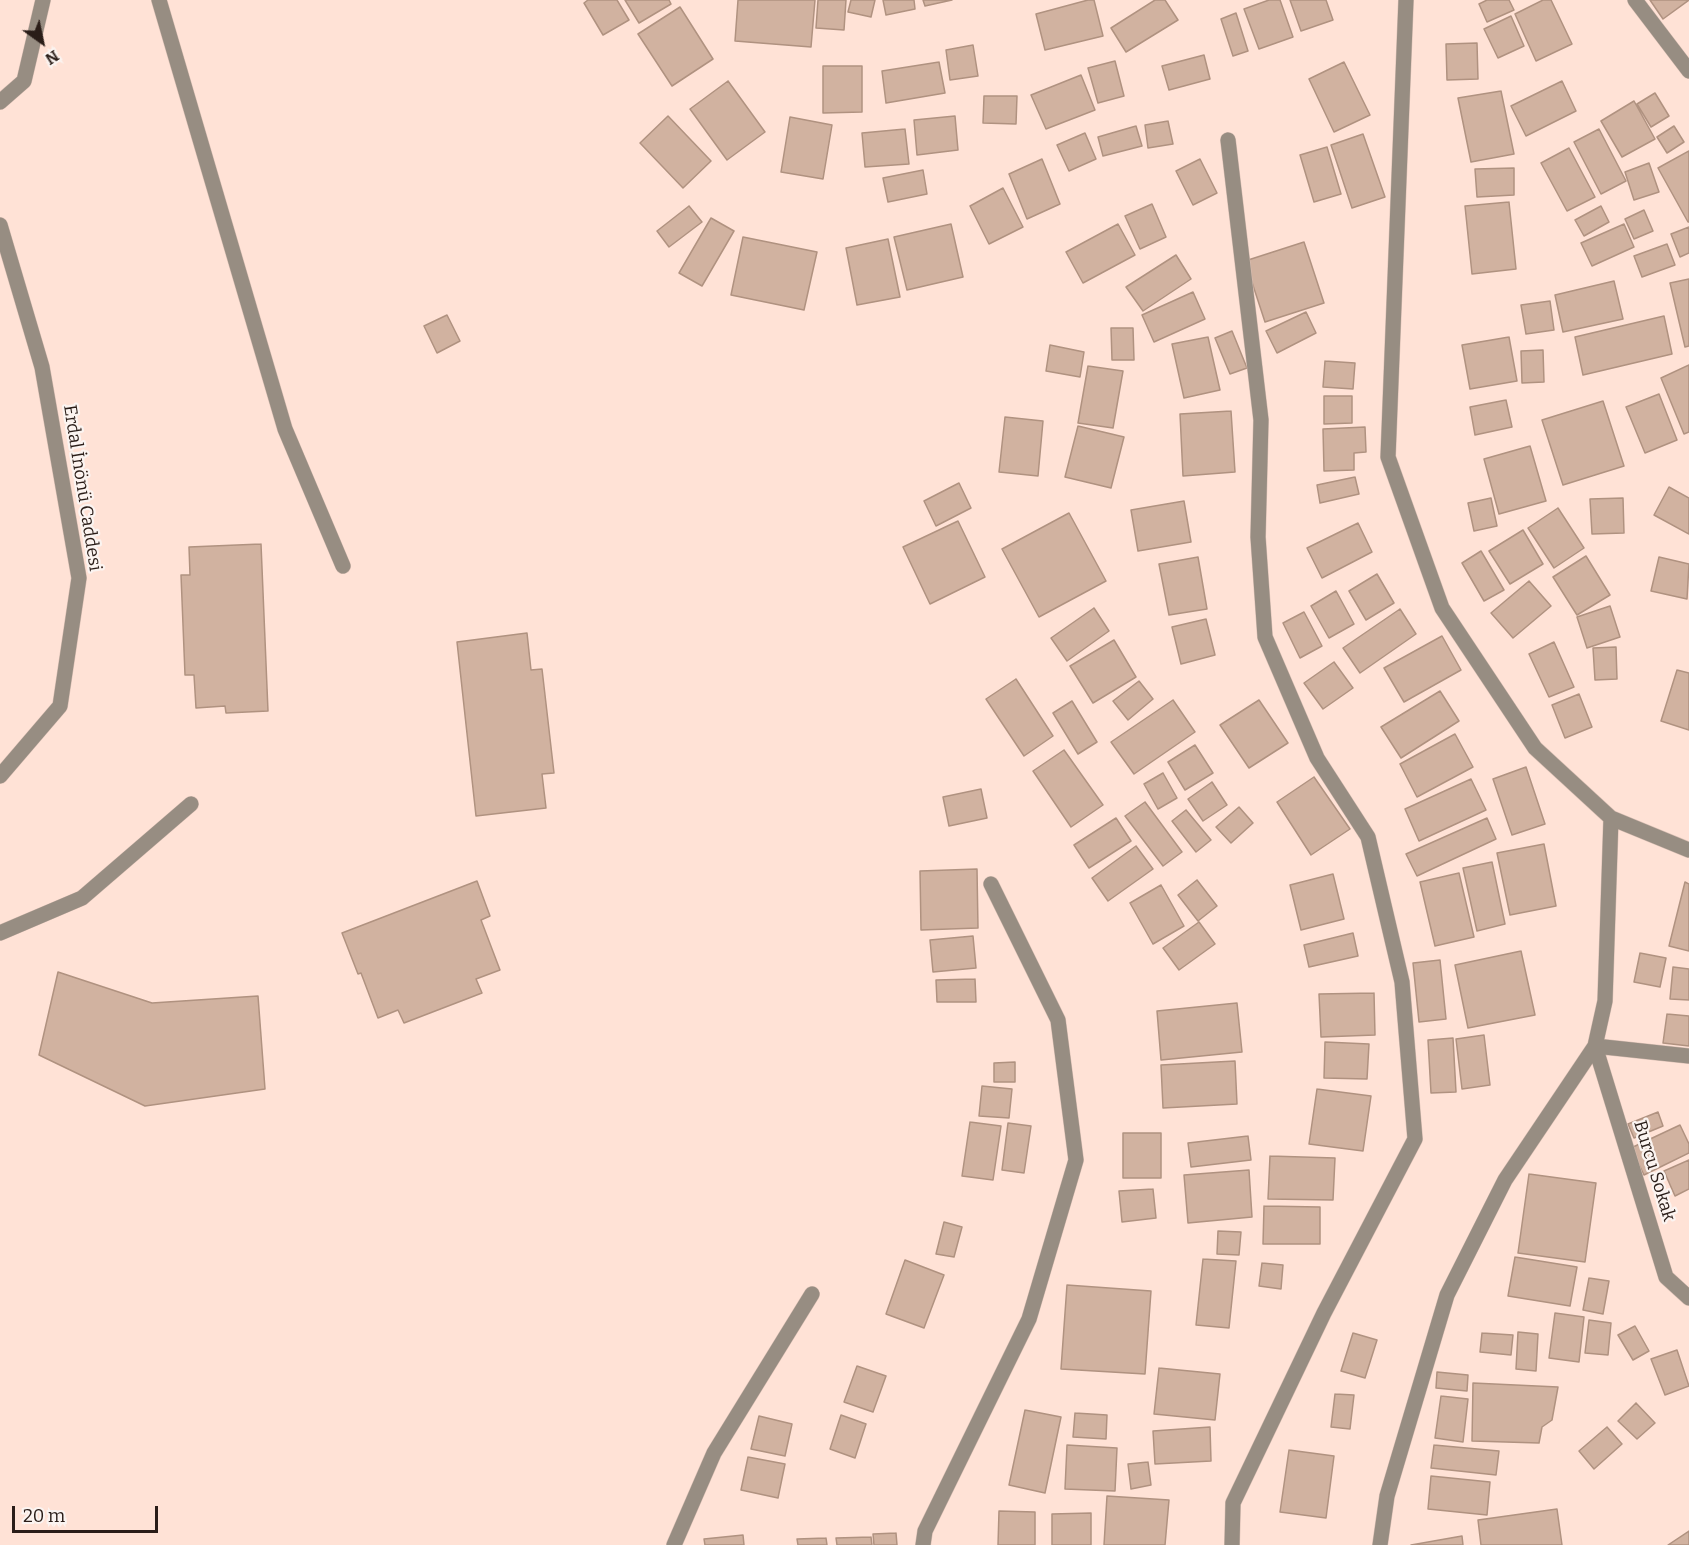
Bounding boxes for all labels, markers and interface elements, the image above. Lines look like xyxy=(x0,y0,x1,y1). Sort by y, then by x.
north arrow xyxy=(12,12,72,72)
text: N xyxy=(42,46,62,69)
street label: Erdal İnönü Caddesi xyxy=(58,403,106,573)
street label: Burcu Sokak xyxy=(1628,1118,1680,1224)
scale bar xyxy=(15,1494,160,1532)
text: 20 m xyxy=(23,1505,65,1527)

